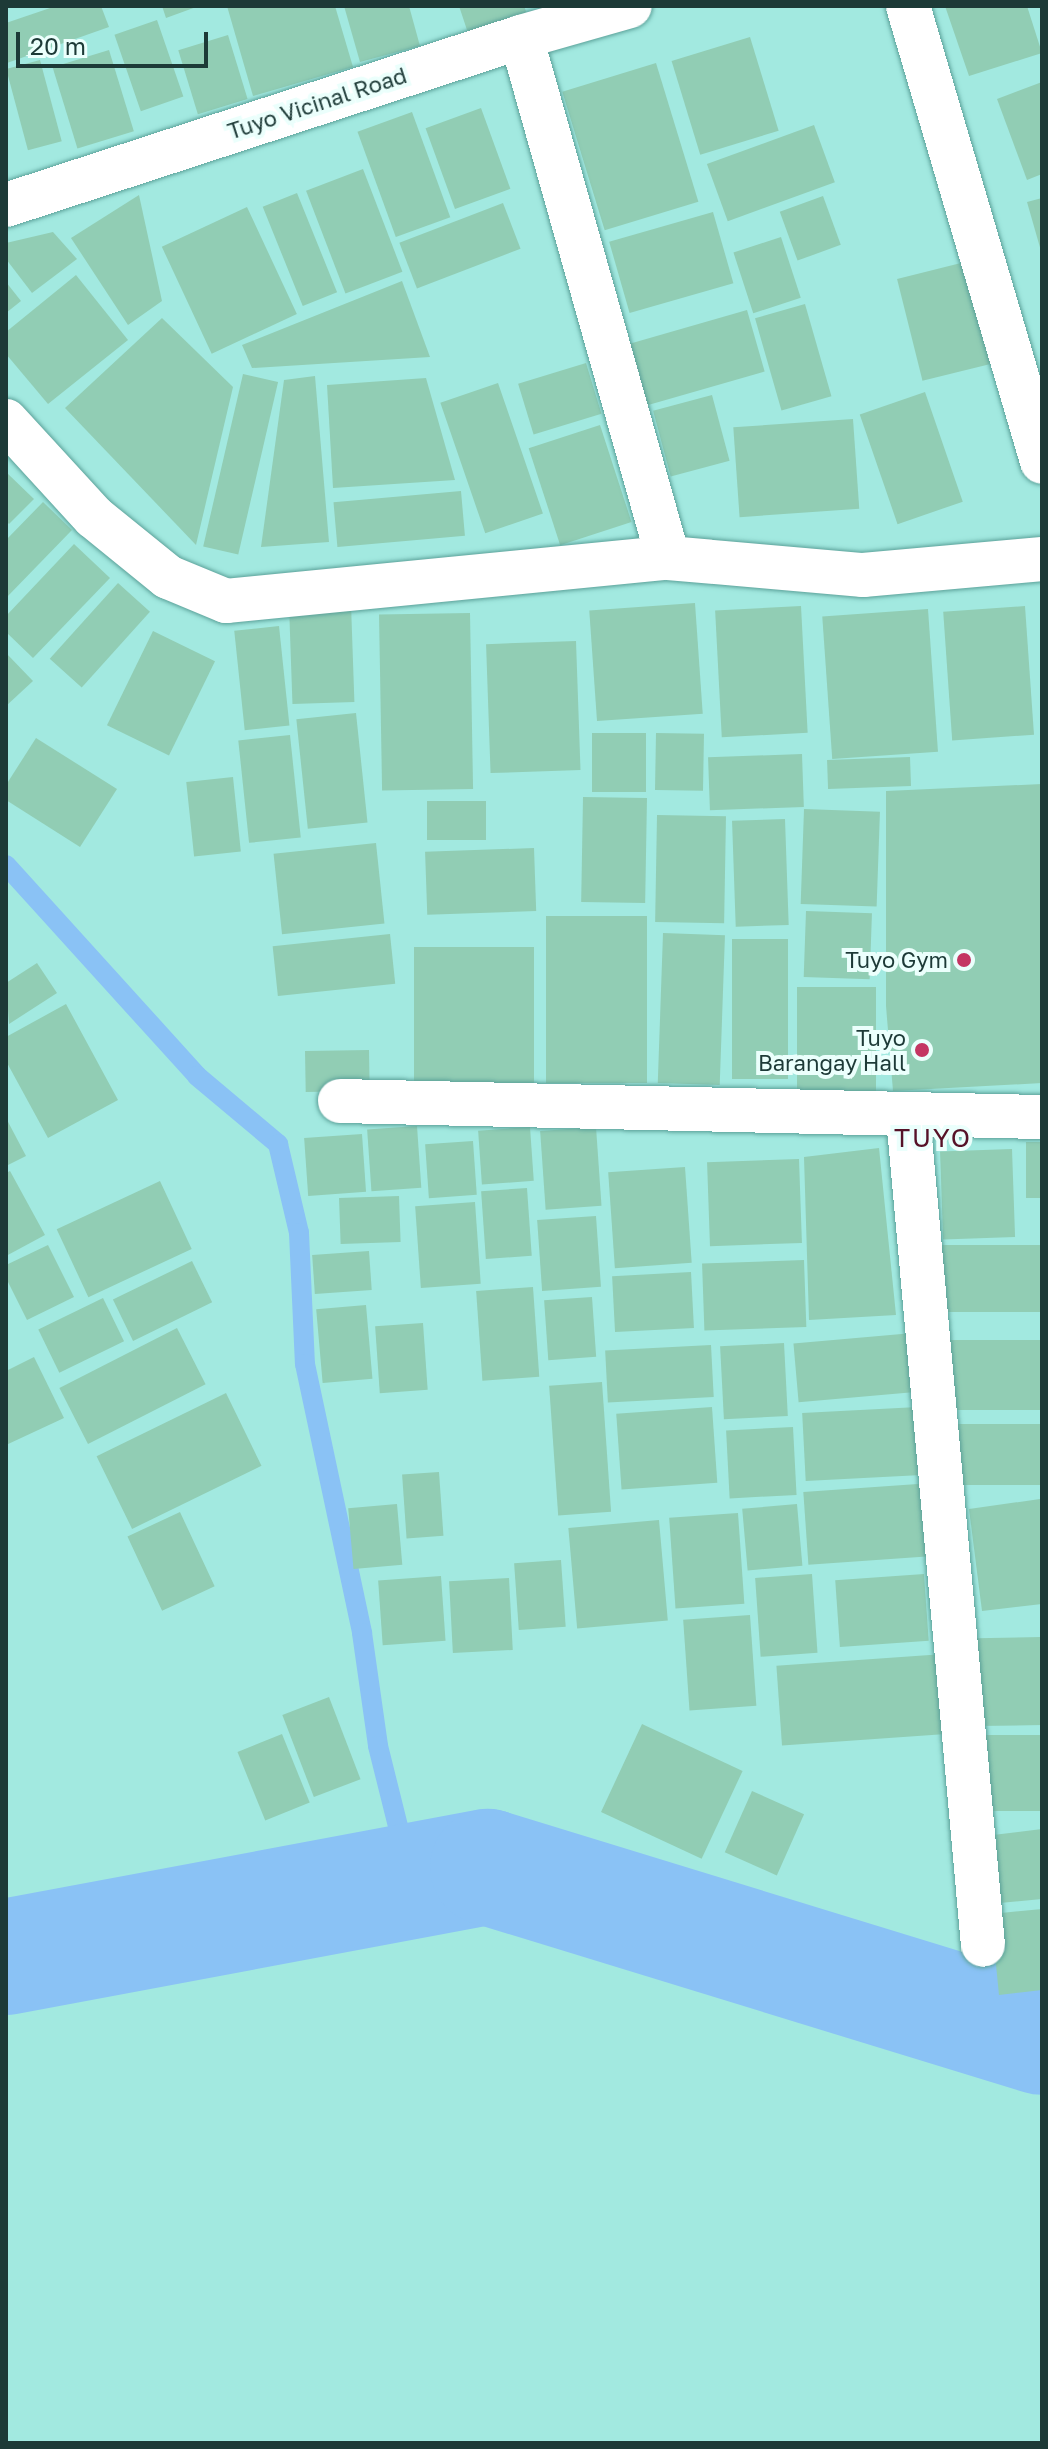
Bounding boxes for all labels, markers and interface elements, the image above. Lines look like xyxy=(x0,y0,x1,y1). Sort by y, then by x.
scale bar xyxy=(20,16,212,66)
text: 20 m xyxy=(30,31,86,60)
street label: Tuyo Vicinal Road xyxy=(224,62,410,144)
place label: Tuyo Gym xyxy=(845,947,948,973)
marker: Tuyo Gym xyxy=(955,951,973,969)
place label: Tuyo Barangay Hall xyxy=(758,1024,906,1076)
marker: Tuyo Barangay Hall xyxy=(913,1041,931,1059)
district label: TUYO xyxy=(894,1122,972,1154)

